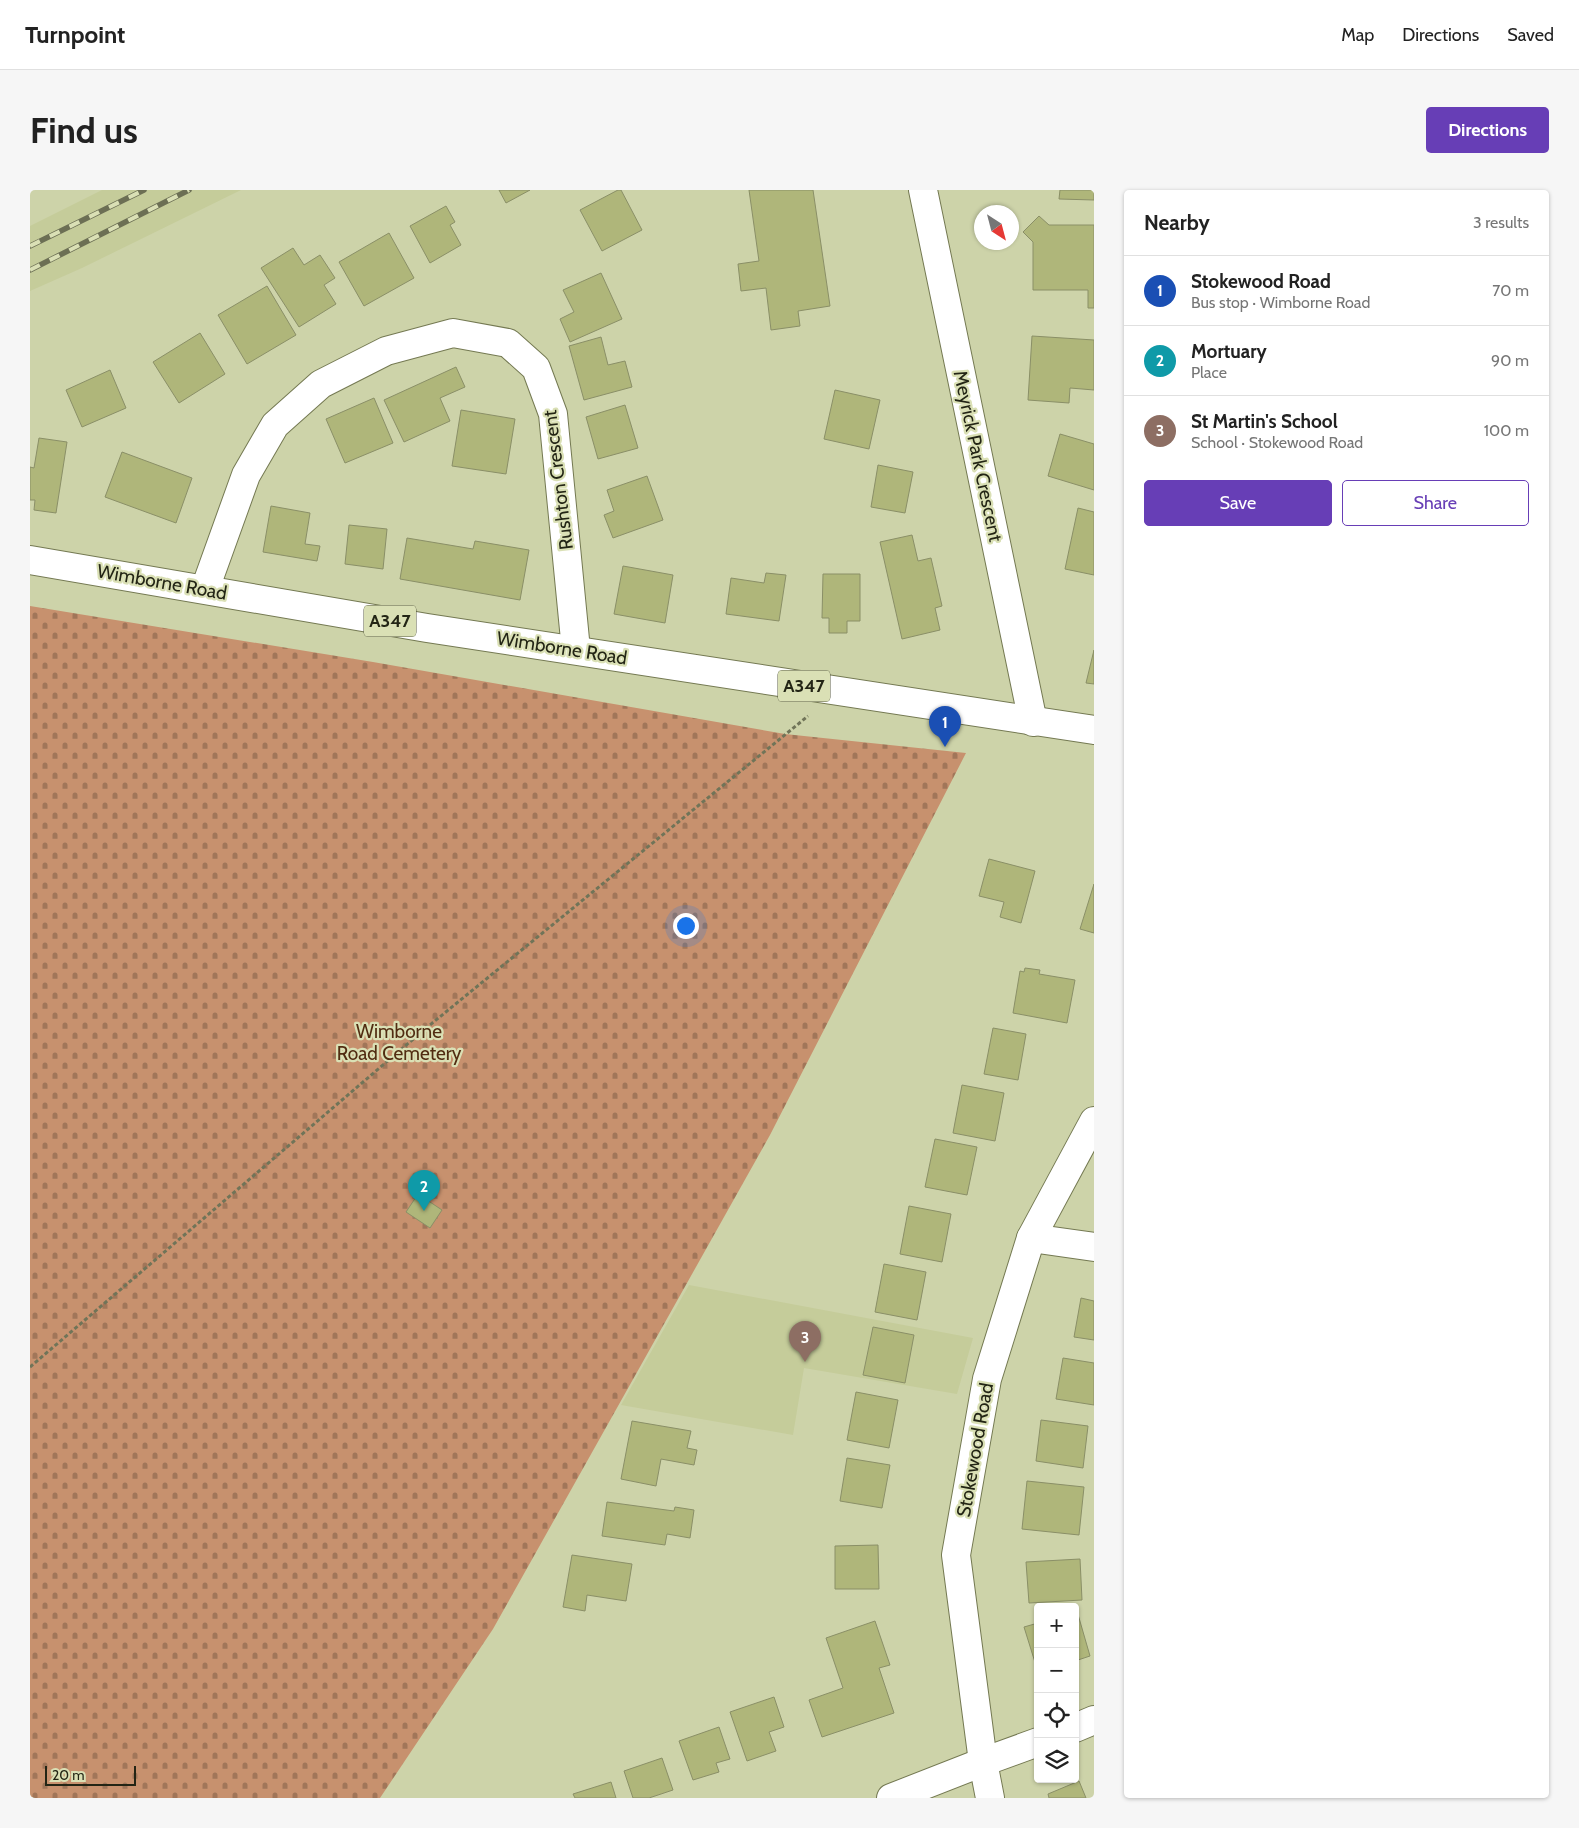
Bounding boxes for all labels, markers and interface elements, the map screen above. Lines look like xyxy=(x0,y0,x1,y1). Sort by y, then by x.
text: Turnpoint xyxy=(25,20,125,49)
text: Map xyxy=(1341,24,1374,46)
text: Directions xyxy=(1402,24,1479,46)
text: Saved xyxy=(1507,24,1554,46)
button: Directions xyxy=(1426,107,1549,153)
text: Find us xyxy=(30,109,138,152)
north arrow xyxy=(974,205,1019,250)
text: Nearby xyxy=(1144,210,1210,235)
text: 3 results xyxy=(1473,213,1529,232)
text: Stokewood Road xyxy=(1191,270,1331,293)
text: 1 xyxy=(1157,281,1163,300)
text: 70 m xyxy=(1492,281,1529,300)
text: Bus stop · Wimborne Road xyxy=(1191,293,1370,312)
text: Mortuary xyxy=(1191,340,1267,363)
text: 2 xyxy=(1156,351,1164,370)
text: 90 m xyxy=(1491,351,1529,370)
text: Place xyxy=(1191,363,1227,382)
street label: Meyrick Park Crescent xyxy=(949,368,1008,544)
street label: Rushton Crescent xyxy=(538,408,578,551)
text: St Martin's School xyxy=(1191,410,1338,433)
text: 3 xyxy=(1156,421,1164,440)
text: 100 m xyxy=(1484,421,1529,440)
text: School · Stokewood Road xyxy=(1191,433,1363,452)
button: Save xyxy=(1144,480,1332,526)
button: Share xyxy=(1342,480,1529,526)
street label: Wimborne Road xyxy=(95,559,229,605)
road number: A347 xyxy=(364,606,416,636)
street label: Wimborne Road xyxy=(495,626,629,670)
road number: A347 xyxy=(778,671,830,702)
pin: 1 xyxy=(929,706,961,747)
your location xyxy=(673,913,699,939)
park label: Wimborne Road Cemetery xyxy=(337,1020,462,1065)
pin: 2 xyxy=(408,1170,440,1211)
pin: 3 xyxy=(789,1321,821,1362)
street label: Stokewood Road xyxy=(952,1381,998,1519)
map controls xyxy=(1034,1603,1079,1783)
button: + xyxy=(1034,1603,1079,1648)
button: − xyxy=(1034,1648,1079,1693)
button: locate xyxy=(1034,1693,1079,1738)
button: layers xyxy=(1034,1738,1079,1783)
scale bar xyxy=(45,1763,136,1786)
text: 20 m xyxy=(52,1766,85,1784)

